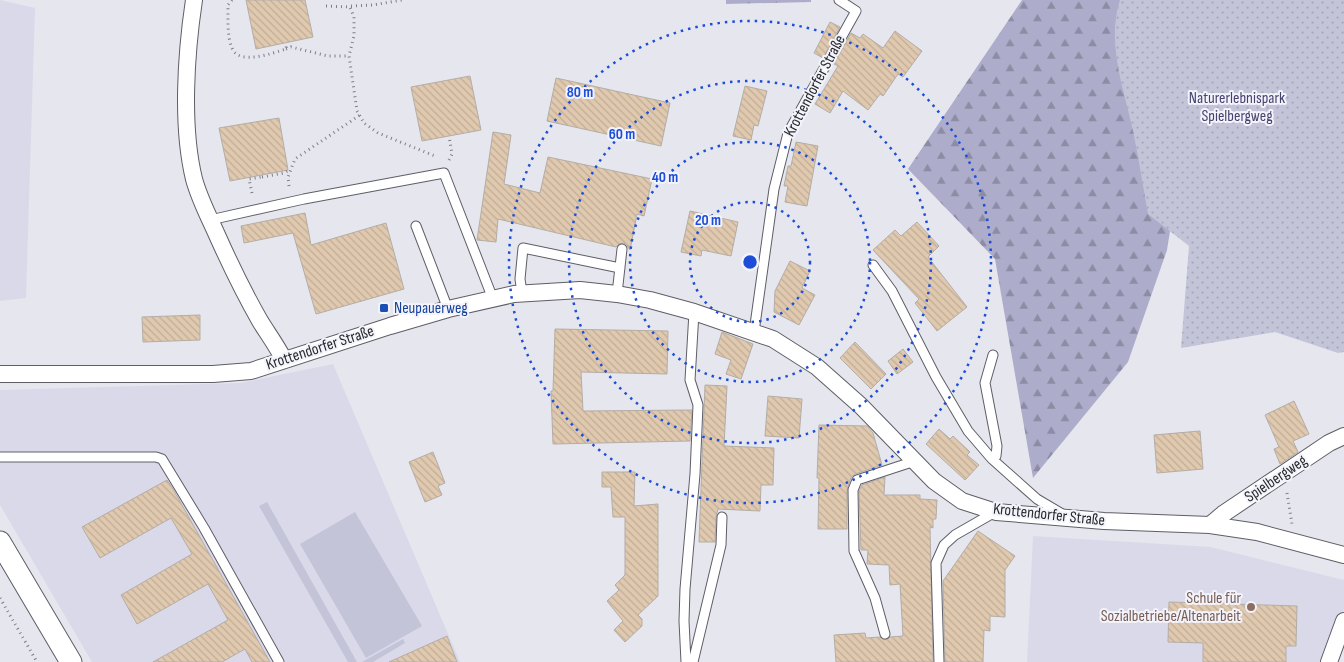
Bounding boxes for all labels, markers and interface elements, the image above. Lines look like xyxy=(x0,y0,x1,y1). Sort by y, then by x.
street label: Krottendorfer Straße xyxy=(780,32,850,140)
text: 80 m xyxy=(567,83,593,102)
park label: Naturerlebnispark Spielbergweg xyxy=(1189,89,1285,126)
text: 60 m xyxy=(609,125,635,144)
text: 40 m xyxy=(652,168,678,187)
text: 20 m xyxy=(695,211,721,230)
centre of rings xyxy=(741,253,759,271)
place label: Neupauerweg xyxy=(394,299,468,318)
marker: Neupauerweg xyxy=(378,302,390,314)
street label: Krottendorfer Straße xyxy=(264,322,376,374)
street label: Spielbergweg xyxy=(1241,451,1311,507)
street label: Krottendorfer Straße xyxy=(992,500,1106,530)
place label: Schule für Sozialbetriebe/Altenarbeit xyxy=(1101,589,1241,626)
marker: Schule für Sozialbetriebe/Altenarbeit xyxy=(1245,601,1257,613)

